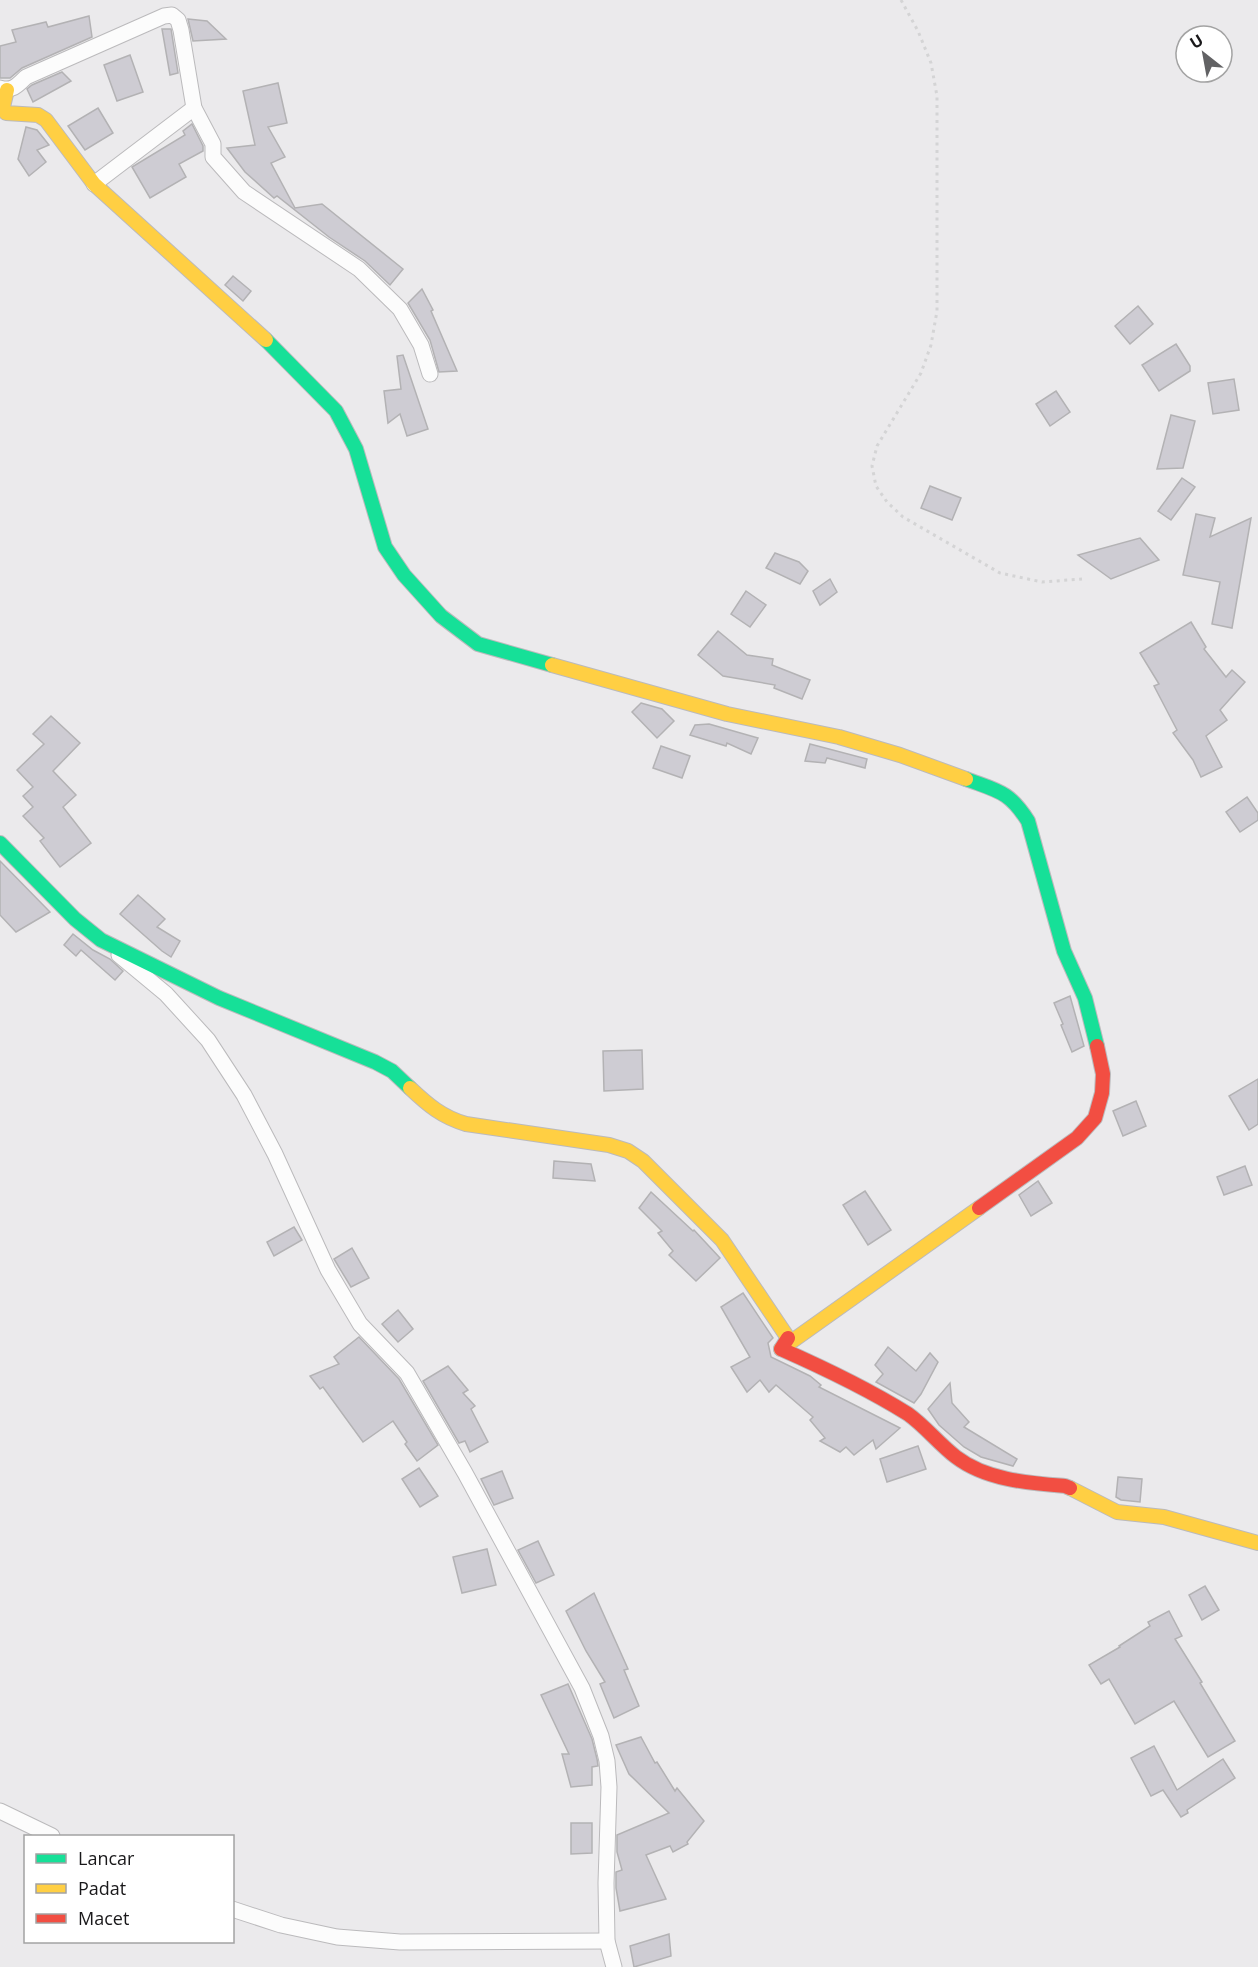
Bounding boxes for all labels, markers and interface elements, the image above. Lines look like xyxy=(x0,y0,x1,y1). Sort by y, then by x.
north arrow xyxy=(1174,24,1234,84)
text: U xyxy=(1185,29,1207,54)
legend xyxy=(24,1835,234,1943)
text: Lancar xyxy=(78,1846,135,1870)
text: Padat xyxy=(78,1876,126,1900)
text: Macet xyxy=(78,1906,129,1930)

